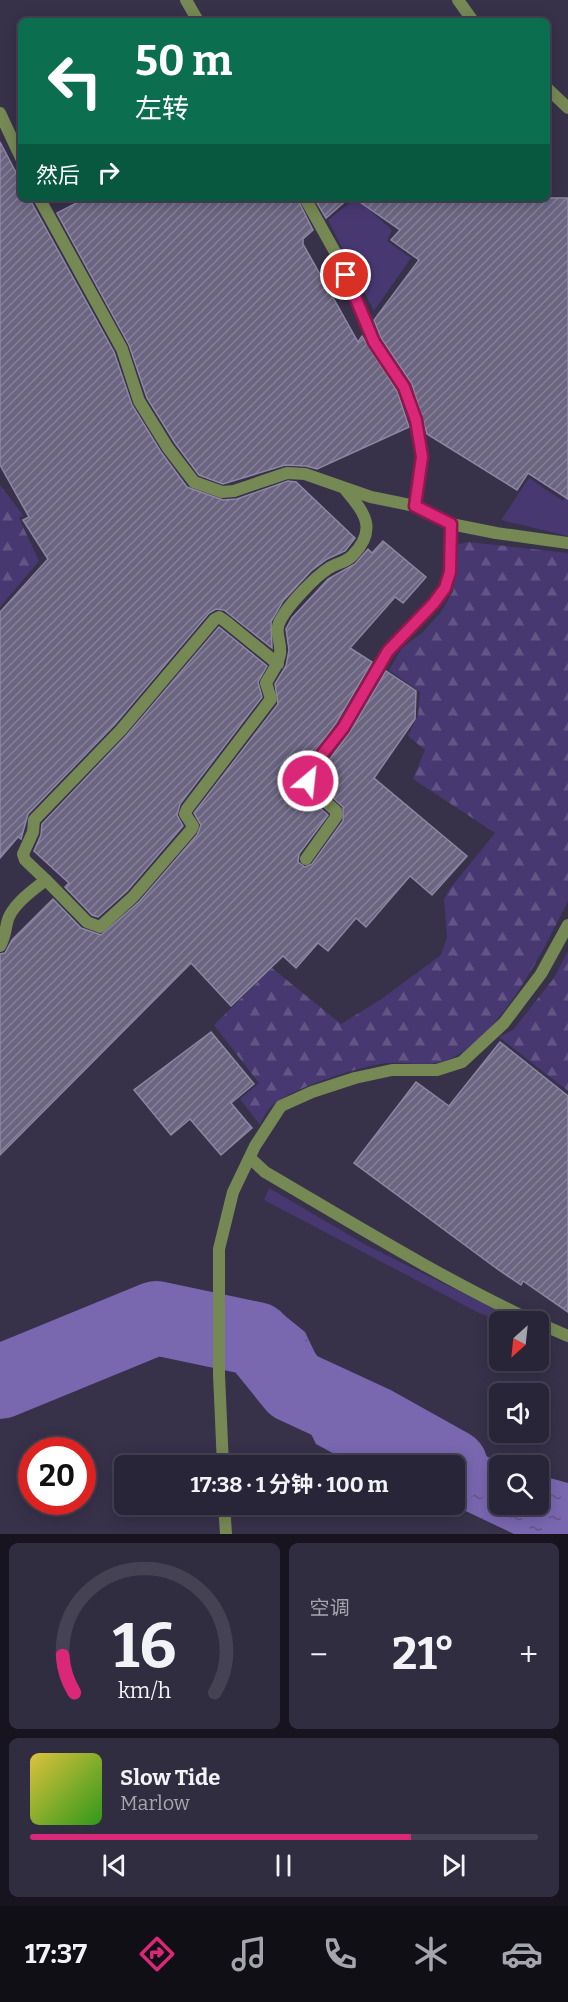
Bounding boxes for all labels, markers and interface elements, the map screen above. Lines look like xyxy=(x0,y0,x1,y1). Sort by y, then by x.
text: 50 m xyxy=(135,36,232,86)
icon: left xyxy=(36,42,114,120)
text: 左转 xyxy=(135,93,189,125)
icon: right xyxy=(92,156,125,189)
text: 然后 xyxy=(36,162,80,189)
pin xyxy=(320,249,371,300)
icon: arrive xyxy=(329,258,362,291)
position arrow xyxy=(276,749,340,813)
north arrow xyxy=(489,1311,549,1371)
map controls xyxy=(489,1311,549,1515)
button: sound xyxy=(489,1383,549,1443)
speed limit sign: 20 xyxy=(18,1437,96,1515)
button: search xyxy=(489,1455,549,1515)
text: 17:38 · 1 分钟 · 100 m xyxy=(190,1471,389,1498)
text: 空调 xyxy=(310,1596,350,1620)
text: 16 xyxy=(112,1609,176,1684)
text: 21° xyxy=(392,1627,455,1681)
text: − xyxy=(310,1635,328,1675)
text: + xyxy=(519,1635,538,1675)
text: km/h xyxy=(118,1678,171,1704)
text: Slow Tide xyxy=(120,1764,220,1791)
text: Marlow xyxy=(120,1791,190,1815)
icon: previous xyxy=(98,1849,131,1882)
icon: pause xyxy=(267,1849,300,1882)
icon: next xyxy=(437,1849,470,1882)
icon: directions xyxy=(136,1933,178,1975)
icon: music xyxy=(228,1933,270,1975)
icon: phone xyxy=(319,1933,361,1975)
icon: climate xyxy=(410,1933,452,1975)
icon: car xyxy=(501,1933,543,1975)
text: 17:37 xyxy=(25,1938,87,1970)

